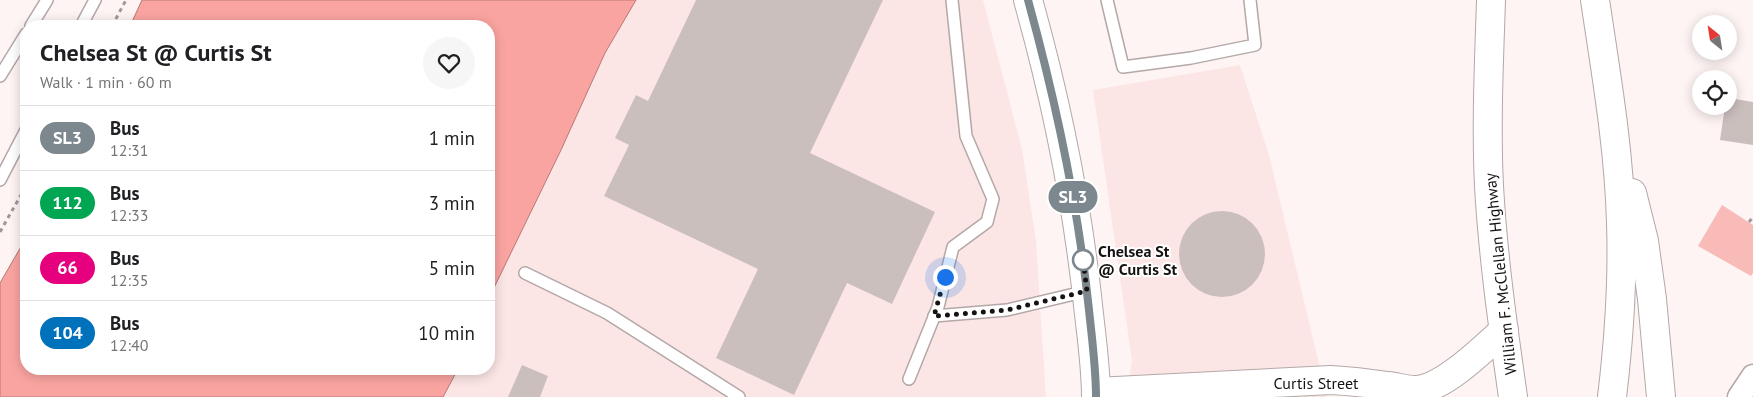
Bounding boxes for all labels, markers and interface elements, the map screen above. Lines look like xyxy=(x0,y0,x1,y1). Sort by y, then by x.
north arrow xyxy=(1692,15,1738,60)
map controls xyxy=(1692,15,1737,115)
text: Chelsea St @ Curtis St xyxy=(40,37,272,68)
button: heart xyxy=(423,37,475,89)
button: locate xyxy=(1692,70,1737,115)
text: Walk · 1 min · 60 m xyxy=(40,72,172,92)
text: Bus xyxy=(110,116,139,140)
text: SL3 xyxy=(53,126,82,149)
text: 1 min xyxy=(429,126,475,150)
text: 12:31 xyxy=(110,140,148,160)
street label: William F. McClellan Highway xyxy=(1479,172,1521,376)
text: Bus xyxy=(110,181,139,205)
line badge: SL3 xyxy=(1044,181,1102,213)
text: SL3 xyxy=(1059,185,1088,208)
text: 112 xyxy=(52,191,83,214)
text: 3 min xyxy=(429,191,475,215)
text: 12:33 xyxy=(110,205,148,225)
place label: Chelsea St @ Curtis St xyxy=(1098,241,1177,279)
text: Bus xyxy=(110,246,139,270)
marker: Chelsea St @ Curtis St xyxy=(1072,249,1094,271)
text: 66 xyxy=(57,256,78,279)
text: 5 min xyxy=(429,256,475,280)
your location xyxy=(933,265,958,290)
text: 12:35 xyxy=(110,270,148,290)
text: Bus xyxy=(110,311,139,335)
text: 104 xyxy=(52,321,83,344)
text: 10 min xyxy=(418,321,475,345)
text: 12:40 xyxy=(110,335,148,355)
street label: Curtis Street xyxy=(1274,373,1359,393)

